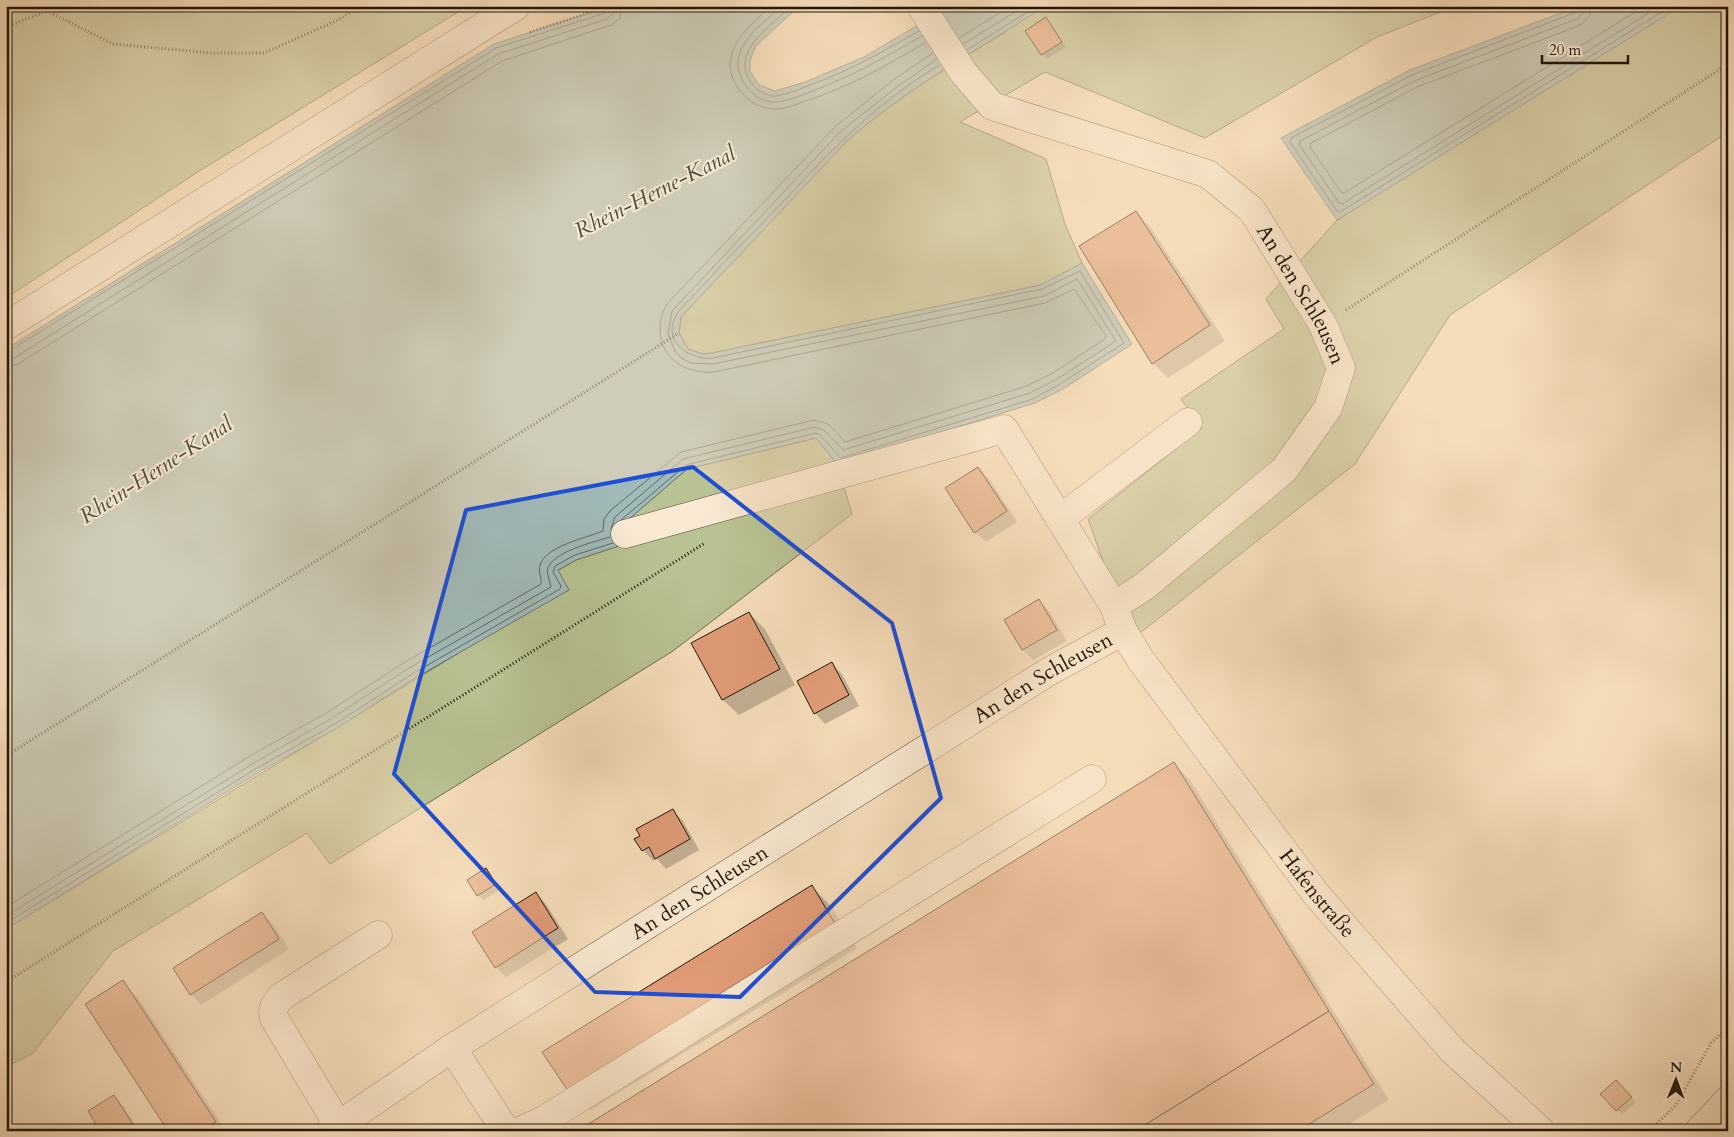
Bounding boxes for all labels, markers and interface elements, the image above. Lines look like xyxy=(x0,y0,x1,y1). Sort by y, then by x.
scale bar xyxy=(1542,32,1628,64)
text: 20 m xyxy=(1549,40,1581,60)
water label: Rhein-Herne-Kanal xyxy=(569,138,742,246)
street label: An den Schleusen xyxy=(1250,219,1352,369)
water label: Rhein-Herne-Kanal xyxy=(74,409,239,531)
street label: An den Schleusen xyxy=(968,625,1118,730)
street label: An den Schleusen xyxy=(625,838,774,946)
street label: Hafenstraße xyxy=(1273,843,1362,944)
north arrow xyxy=(1652,1054,1702,1104)
text: N xyxy=(1670,1058,1682,1077)

